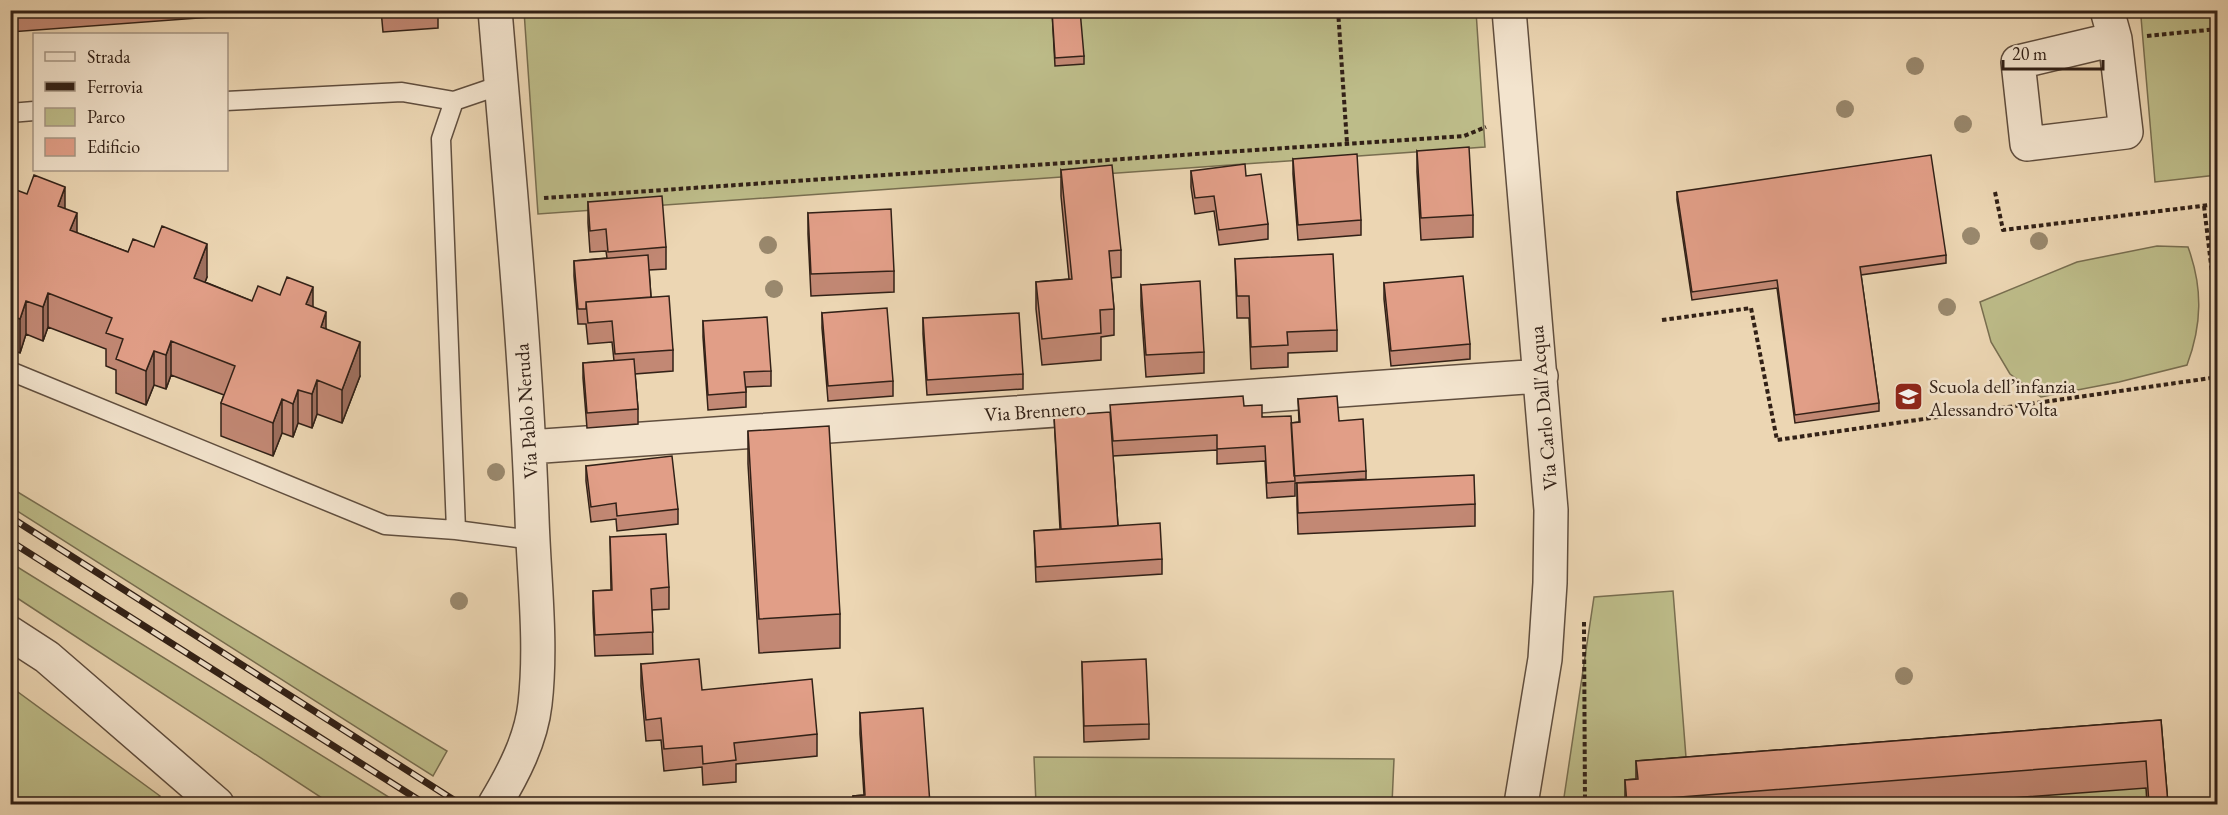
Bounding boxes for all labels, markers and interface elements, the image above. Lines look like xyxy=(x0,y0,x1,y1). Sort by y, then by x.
legend xyxy=(33,33,228,171)
scale bar xyxy=(2003,33,2104,71)
text: 20 m xyxy=(2012,42,2047,65)
text: Strada xyxy=(87,45,131,68)
text: Ferrovia xyxy=(87,75,144,98)
text: Parco xyxy=(87,105,125,128)
text: Edificio xyxy=(87,135,140,158)
street label: Via Carlo Dall'Acqua xyxy=(1523,325,1563,491)
street label: Via Pablo Neruda xyxy=(508,342,544,480)
place label: Scuola dell’infanzia Alessandro Volta xyxy=(1928,373,2076,422)
school or university icon: Scuola dell’infanzia Alessandro Volta xyxy=(1892,381,1924,413)
street label: Via Brennero xyxy=(983,394,1087,428)

